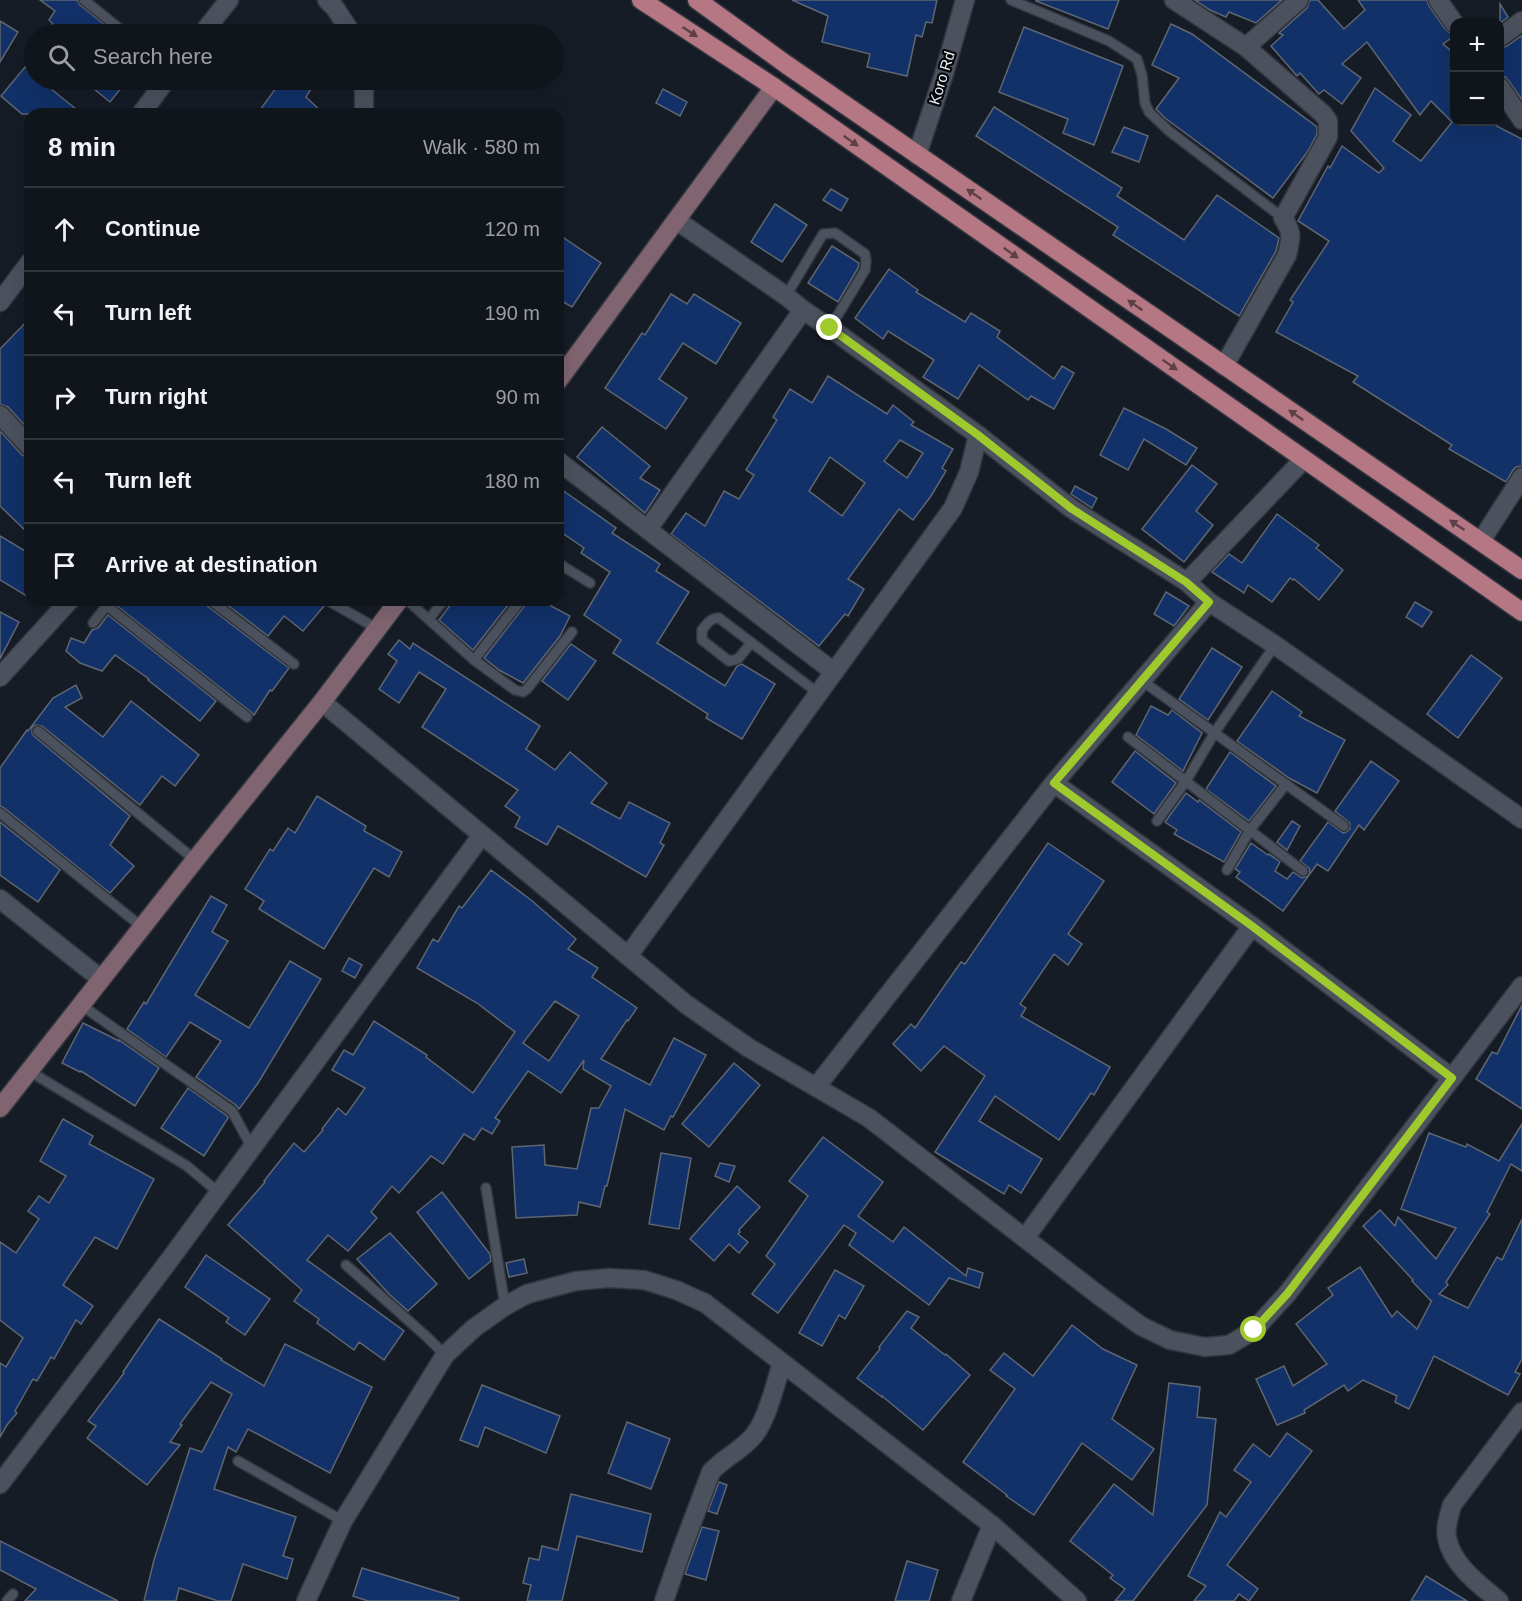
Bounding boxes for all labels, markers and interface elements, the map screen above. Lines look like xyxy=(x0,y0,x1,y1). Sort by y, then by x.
map controls xyxy=(1450,18,1504,126)
button: + xyxy=(1450,18,1504,72)
search box xyxy=(24,24,564,90)
one-way arrow xyxy=(682,26,698,37)
icon: search xyxy=(45,41,78,74)
text: Search here xyxy=(93,44,213,69)
street label: Koro Rd xyxy=(925,49,958,107)
button: − xyxy=(1450,72,1504,126)
text: 8 min xyxy=(48,132,116,162)
one-way arrow xyxy=(843,135,859,147)
text: Walk · 580 m xyxy=(423,136,540,158)
one-way arrow xyxy=(967,188,983,200)
icon: ahead xyxy=(48,213,81,246)
text: Continue xyxy=(105,216,200,241)
text: 120 m xyxy=(484,218,540,240)
one-way arrow xyxy=(1002,247,1018,259)
icon: left xyxy=(48,297,81,330)
text: Turn left xyxy=(105,300,191,325)
one-way arrow xyxy=(1127,300,1143,311)
text: 190 m xyxy=(484,302,540,324)
route end xyxy=(816,314,842,340)
one-way arrow xyxy=(1162,359,1178,371)
icon: right xyxy=(48,381,81,414)
text: Turn right xyxy=(105,384,207,409)
text: 90 m xyxy=(496,386,540,408)
one-way arrow xyxy=(1288,409,1304,421)
icon: left xyxy=(48,465,81,498)
text: Turn left xyxy=(105,468,191,493)
text: 180 m xyxy=(484,470,540,492)
one-way arrow xyxy=(1449,519,1465,531)
icon: arrive xyxy=(48,549,81,582)
text: Arrive at destination xyxy=(105,552,318,577)
route start xyxy=(1240,1316,1266,1342)

